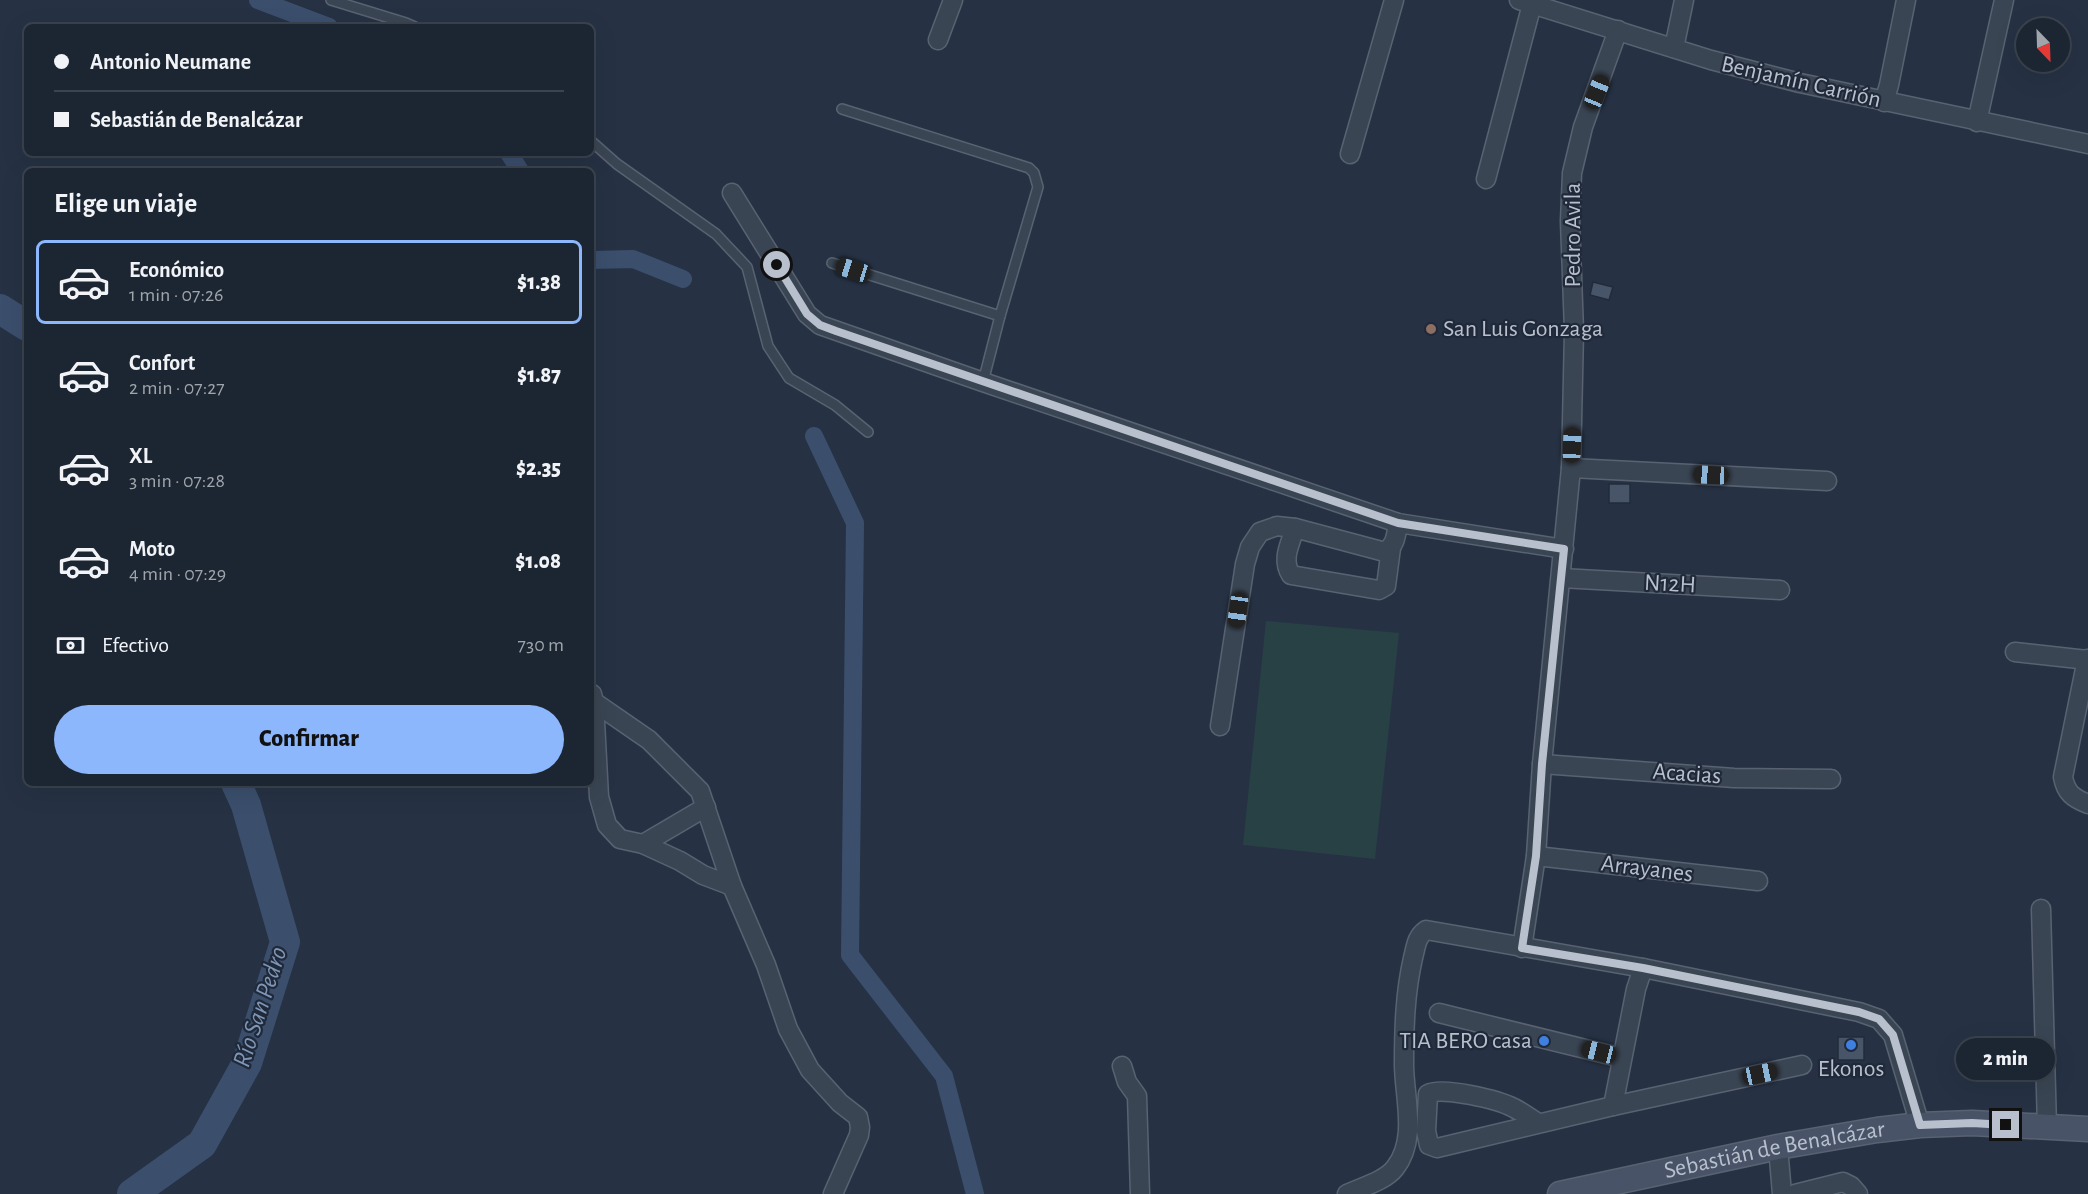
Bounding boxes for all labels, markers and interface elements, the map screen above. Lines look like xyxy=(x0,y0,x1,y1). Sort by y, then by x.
north arrow xyxy=(2016,18,2070,72)
map controls xyxy=(2016,18,2070,72)
text: Antonio Neumane xyxy=(90,51,251,73)
street label: Benjamín Carrión xyxy=(1719,52,1883,112)
car xyxy=(1582,72,1612,112)
text: Sebastián de Benalcázar xyxy=(90,109,303,131)
street label: Pedro Avila xyxy=(1561,183,1585,287)
text: Elige un viaje xyxy=(54,190,197,217)
route start xyxy=(763,251,790,278)
icon: car xyxy=(57,255,111,309)
car xyxy=(833,256,873,284)
text: Económico xyxy=(129,259,224,281)
text: $1.38 xyxy=(517,271,561,293)
text: 1 min · 07:26 xyxy=(129,285,224,305)
place label: San Luis Gonzaga xyxy=(1443,317,1603,341)
marker: San Luis Gonzaga xyxy=(1424,322,1438,336)
icon: car xyxy=(57,348,111,402)
text: Confort xyxy=(129,352,195,374)
text: $1.87 xyxy=(517,364,561,386)
text: 2 min · 07:27 xyxy=(129,378,225,398)
car xyxy=(1562,427,1582,463)
icon: car xyxy=(57,441,111,495)
text: XL xyxy=(129,445,152,467)
text: $2.35 xyxy=(516,457,561,479)
car xyxy=(1693,465,1729,485)
text: 3 min · 07:28 xyxy=(129,471,225,491)
icon: car xyxy=(57,534,111,588)
text: Moto xyxy=(129,538,175,560)
text: $1.08 xyxy=(515,550,561,572)
text: 4 min · 07:29 xyxy=(129,564,226,584)
street label: N12H xyxy=(1643,571,1697,597)
car xyxy=(1227,591,1249,629)
icon: cash xyxy=(54,629,87,662)
text: Efectivo xyxy=(102,634,169,656)
text: 730 m xyxy=(518,635,564,655)
button: Confirmar xyxy=(54,705,564,774)
street label: Acacias xyxy=(1652,760,1722,788)
street label: Arrayanes xyxy=(1600,851,1694,887)
water label: Río San Pedro xyxy=(228,944,292,1070)
place label: TIA BERO casa xyxy=(1399,1029,1532,1053)
marker: TIA BERO casa xyxy=(1537,1034,1551,1048)
marker: Ekonos xyxy=(1844,1038,1858,1052)
callout: 2 min xyxy=(1956,1038,2056,1080)
car xyxy=(1579,1039,1619,1065)
text: 2 min xyxy=(1983,1049,2028,1069)
place label: Ekonos xyxy=(1818,1057,1884,1081)
car xyxy=(1741,1061,1779,1087)
route end xyxy=(1992,1111,2019,1138)
street label: Sebastián de Benalcázar xyxy=(1662,1117,1886,1183)

